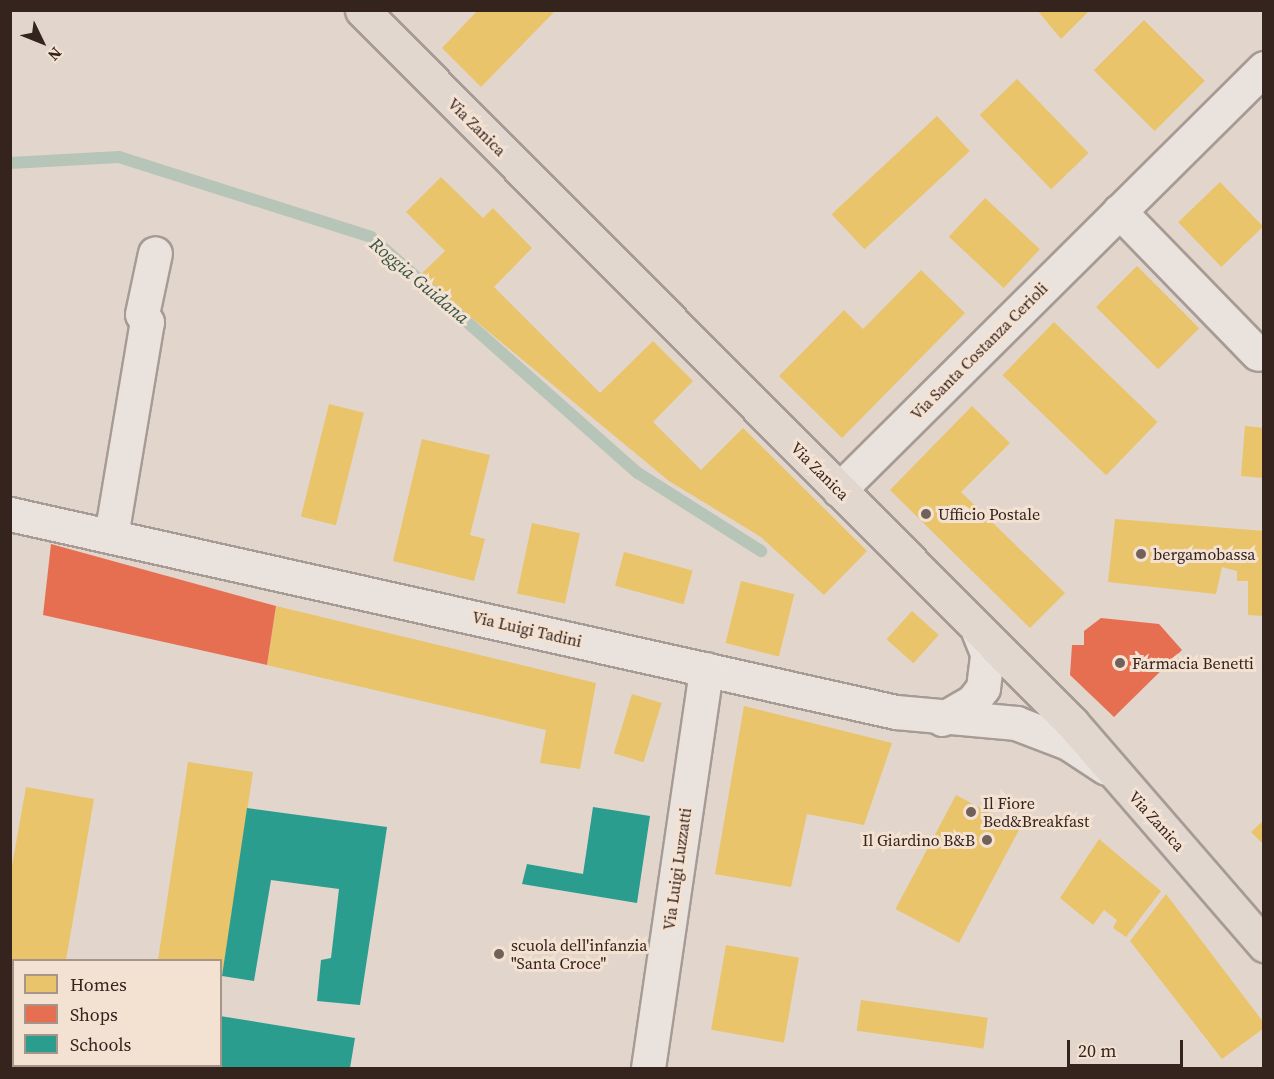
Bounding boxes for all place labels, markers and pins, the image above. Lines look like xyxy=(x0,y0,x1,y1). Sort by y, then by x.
place label: Ufficio Postale xyxy=(938,504,1040,524)
marker: Ufficio Postale xyxy=(919,507,933,521)
place label: bergamobassa xyxy=(1153,544,1255,564)
marker: bergamobassa xyxy=(1134,547,1148,561)
place label: Farmacia Benetti xyxy=(1132,653,1254,673)
marker: Farmacia Benetti xyxy=(1113,656,1127,670)
place label: Il Fiore Bed&Breakfast xyxy=(983,793,1089,831)
marker: Il Fiore Bed&Breakfast xyxy=(964,805,978,819)
place label: Il Giardino B&B xyxy=(863,830,975,850)
marker: Il Giardino B&B xyxy=(980,833,994,847)
place label: scuola dell'infanzia "Santa Croce" xyxy=(511,935,647,973)
marker: scuola dell'infanzia "Santa Croce" xyxy=(492,947,506,961)

